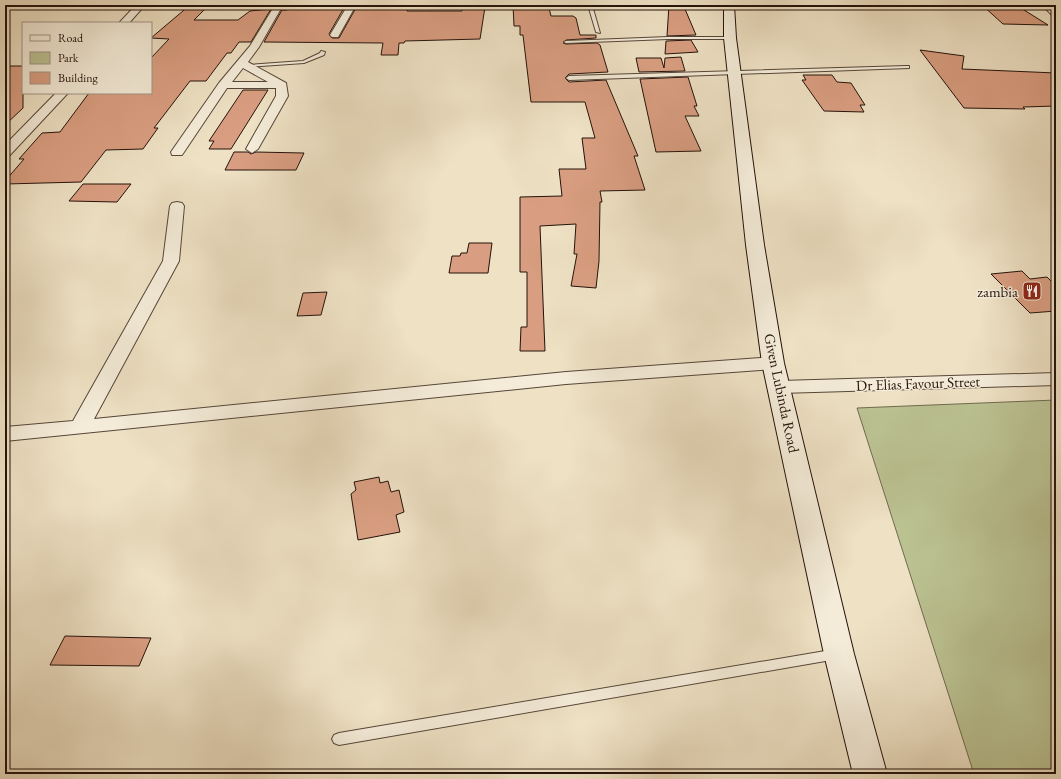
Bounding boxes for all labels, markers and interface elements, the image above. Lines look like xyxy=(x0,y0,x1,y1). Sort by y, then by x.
legend xyxy=(22,22,152,94)
text: Road xyxy=(58,30,84,46)
text: Park xyxy=(58,50,79,66)
text: Building xyxy=(58,70,99,86)
restaurant icon: zambia xyxy=(1021,280,1043,302)
place label: zambia xyxy=(977,282,1018,301)
street label: Given Lubinda Road xyxy=(760,332,804,455)
street label: Dr Elias Favour Street xyxy=(856,371,981,395)

